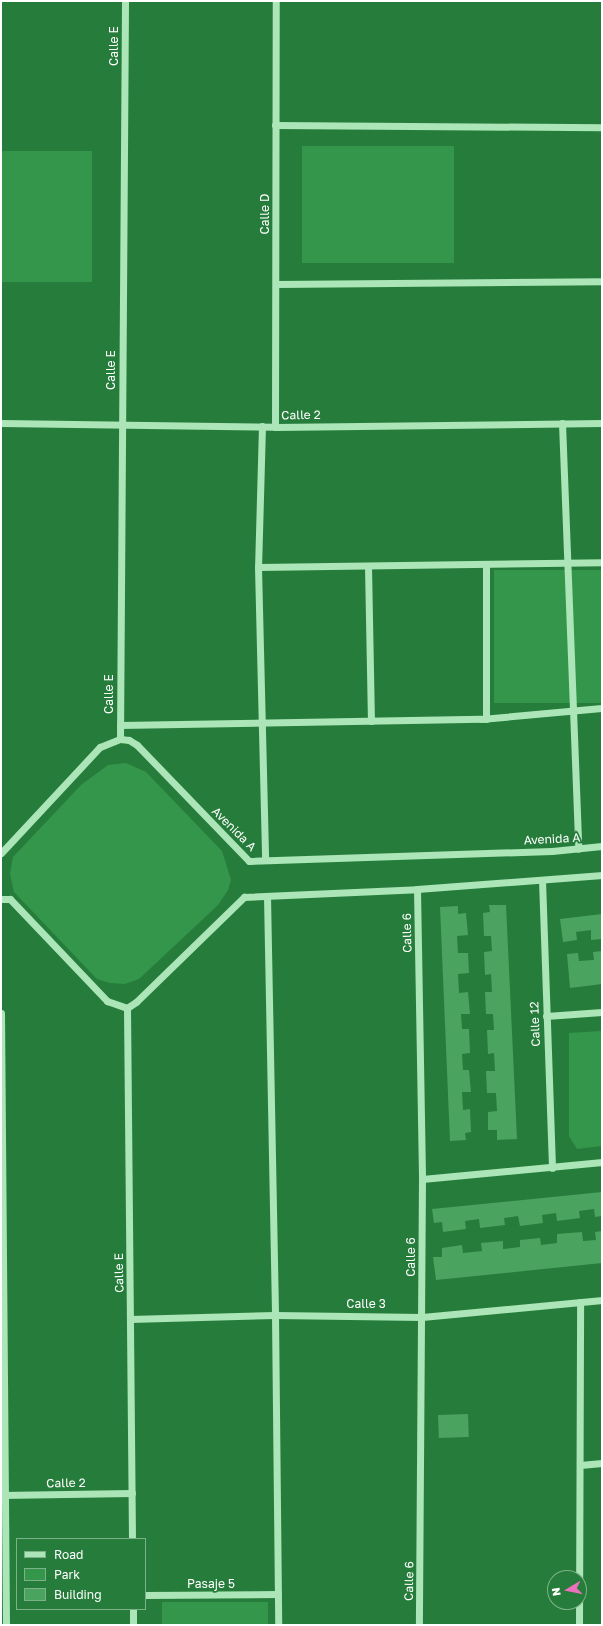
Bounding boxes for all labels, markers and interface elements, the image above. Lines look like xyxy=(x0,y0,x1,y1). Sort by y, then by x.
street label: Calle E xyxy=(107,26,121,66)
street label: Calle D xyxy=(258,194,272,234)
street label: Calle E xyxy=(104,350,118,390)
street label: Calle 2 xyxy=(281,407,321,423)
street label: Calle E xyxy=(102,674,116,714)
street label: Avenida A xyxy=(209,804,259,854)
street label: Avenida A xyxy=(523,830,581,848)
street label: Calle 6 xyxy=(399,913,415,953)
street label: Calle 12 xyxy=(527,1001,543,1047)
street label: Calle 6 xyxy=(404,1237,418,1277)
street label: Calle E xyxy=(111,1253,127,1293)
street label: Calle 3 xyxy=(346,1297,386,1311)
street label: Calle 2 xyxy=(46,1475,86,1491)
legend xyxy=(16,1538,146,1610)
text: Road xyxy=(54,1547,83,1562)
street label: Calle 6 xyxy=(401,1561,417,1601)
text: Park xyxy=(54,1567,80,1582)
north arrow xyxy=(547,1570,587,1610)
street label: Pasaje 5 xyxy=(187,1577,235,1591)
text: Building xyxy=(54,1587,102,1602)
text: N xyxy=(549,1587,563,1597)

